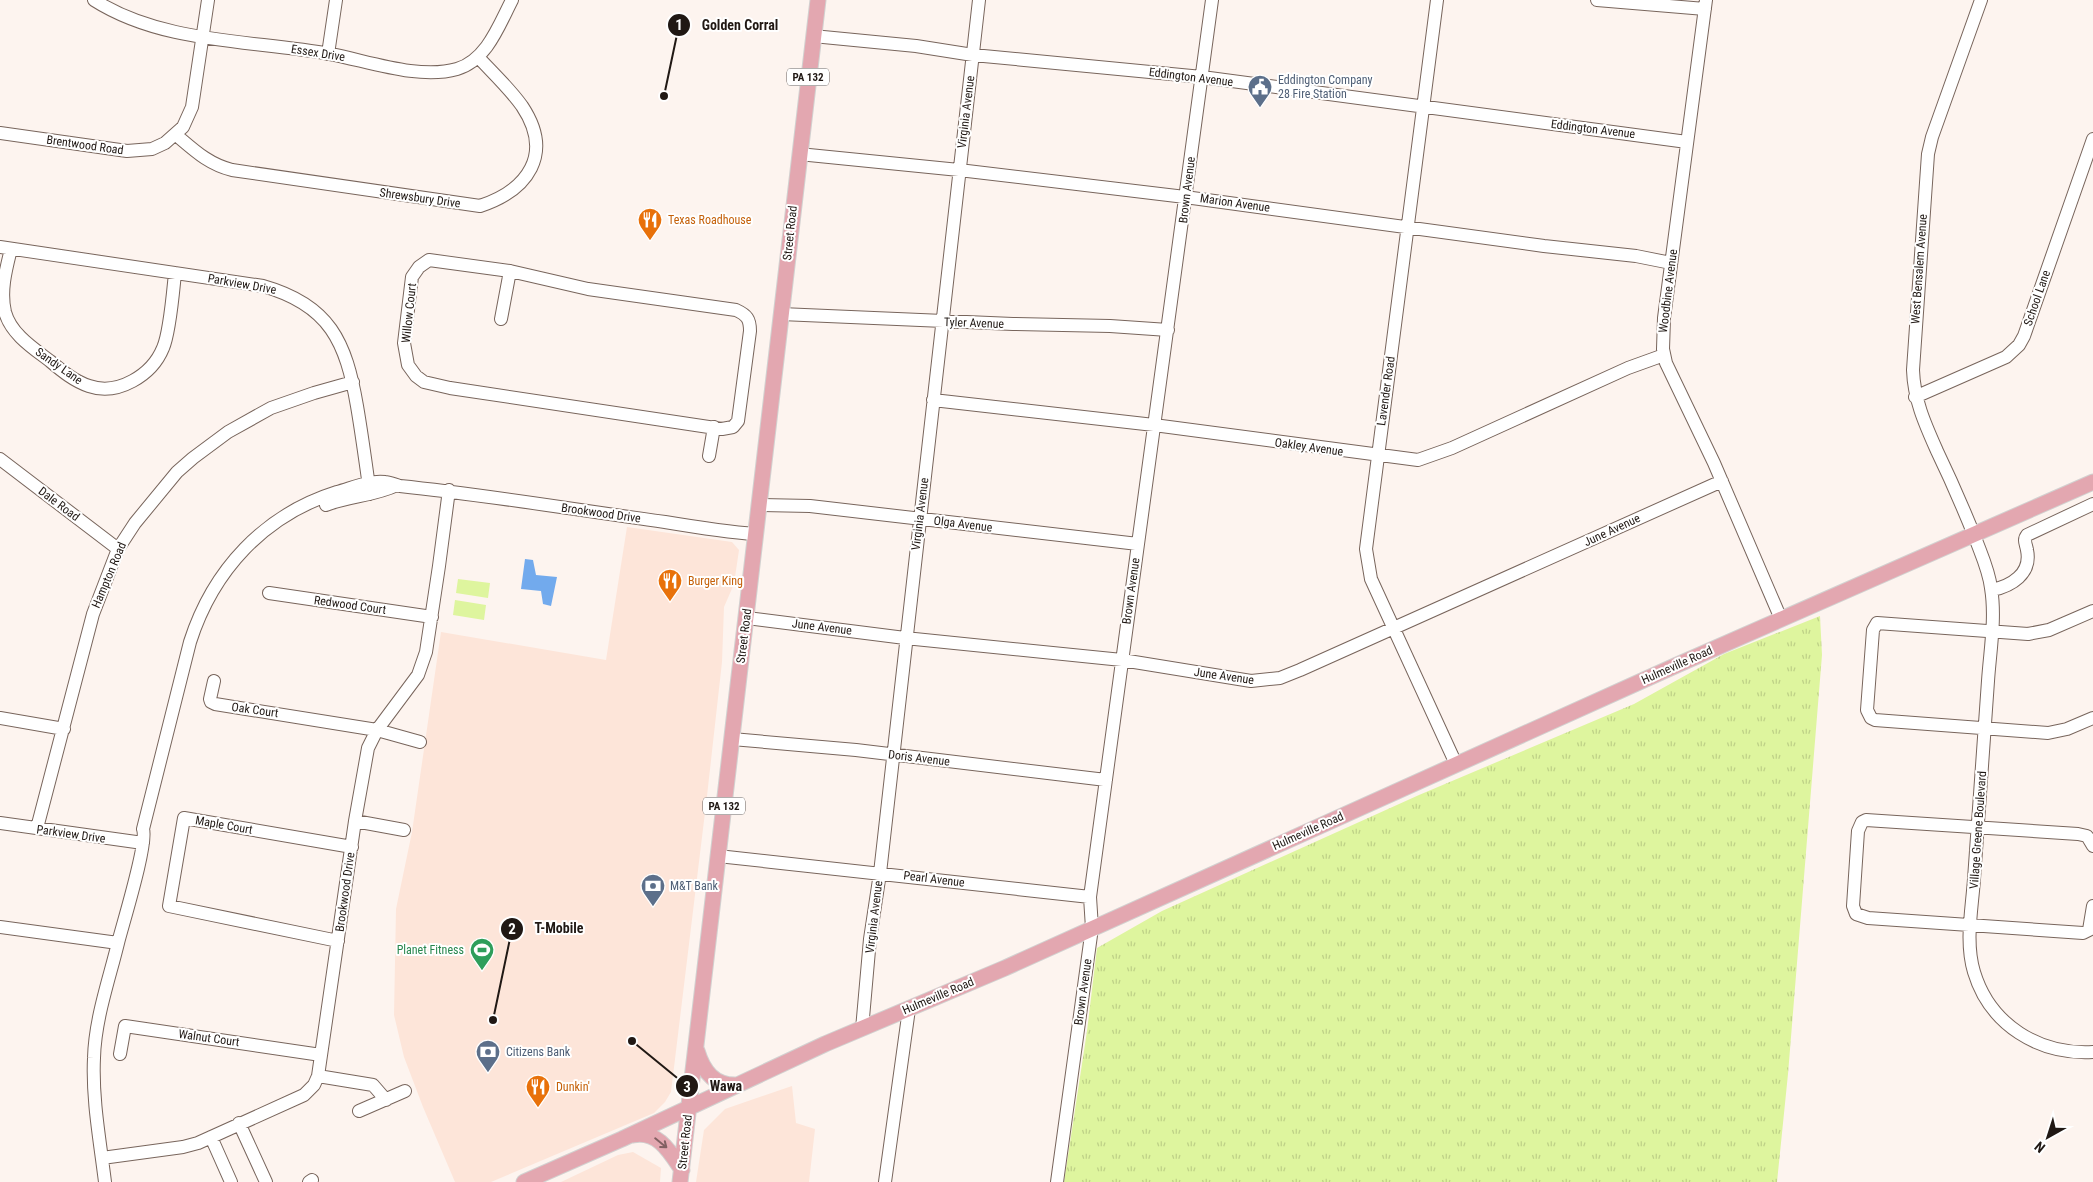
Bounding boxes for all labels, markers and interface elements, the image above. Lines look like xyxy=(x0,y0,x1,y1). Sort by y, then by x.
callout: Golden Corral xyxy=(667,11,789,40)
text: 1 xyxy=(675,16,683,34)
text: Golden Corral xyxy=(702,17,778,33)
street label: Essex Drive xyxy=(290,42,346,64)
street label: Eddington Avenue xyxy=(1148,65,1234,89)
road number: PA 132 xyxy=(787,68,829,86)
place label: Eddington Company 28 Fire Station xyxy=(1278,73,1373,101)
street label: Virginia Avenue xyxy=(955,74,977,149)
public building icon: Eddington Company 28 Fire Station xyxy=(1247,74,1273,108)
street label: Eddington Avenue xyxy=(1550,117,1636,141)
street label: Brentwood Road xyxy=(46,133,125,157)
street label: Brown Avenue xyxy=(1176,156,1198,224)
street label: Shrewsbury Drive xyxy=(379,185,462,211)
street label: Marion Avenue xyxy=(1199,191,1271,215)
street label: Street Road xyxy=(780,205,800,261)
restaurant icon: Texas Roadhouse xyxy=(637,207,663,241)
place label: Texas Roadhouse xyxy=(668,213,752,227)
street label: West Bensalem Avenue xyxy=(1908,213,1930,325)
street label: Woodbine Avenue xyxy=(1656,248,1680,334)
street label: School Lane xyxy=(2021,268,2053,328)
street label: Parkview Drive xyxy=(207,271,278,297)
street label: Willow Court xyxy=(399,282,419,344)
street label: Tyler Avenue xyxy=(944,315,1005,331)
street label: Sandy Lane xyxy=(33,345,86,388)
street label: Lavender Road xyxy=(1374,355,1398,427)
street label: Oakley Avenue xyxy=(1274,435,1344,459)
street label: Virginia Avenue xyxy=(909,476,931,551)
street label: Dale Road xyxy=(36,484,82,524)
street label: Brookwood Drive xyxy=(560,500,642,526)
street label: June Avenue xyxy=(1582,511,1643,549)
street label: Olga Avenue xyxy=(933,513,993,535)
street label: Hampton Road xyxy=(89,540,129,610)
street label: Brown Avenue xyxy=(1119,556,1143,625)
restaurant icon: Burger King xyxy=(657,568,683,602)
place label: Burger King xyxy=(688,574,743,588)
street label: Redwood Court xyxy=(313,593,387,617)
street label: Street Road xyxy=(734,608,754,664)
street label: June Avenue xyxy=(791,616,853,638)
street label: Hulmeville Road xyxy=(1639,643,1715,687)
street label: June Avenue xyxy=(1193,665,1255,687)
street label: Oak Court xyxy=(231,700,280,720)
street label: Doris Avenue xyxy=(887,747,951,769)
street label: Village Greene Boulevard xyxy=(1967,771,1989,889)
road number: PA 132 xyxy=(703,798,745,814)
street label: Hulmeville Road xyxy=(1270,809,1346,853)
street label: Maple Court xyxy=(194,813,254,837)
street label: Parkview Drive xyxy=(36,822,107,846)
street label: Brookwood Drive xyxy=(332,851,358,933)
street label: Pearl Avenue xyxy=(903,868,966,890)
bank icon: M&T Bank xyxy=(640,873,666,907)
place label: M&T Bank xyxy=(670,879,718,893)
street label: Virginia Avenue xyxy=(863,879,885,954)
callout: T-Mobile xyxy=(499,914,593,943)
text: 2 xyxy=(508,920,516,938)
text: T-Mobile xyxy=(534,920,584,936)
sports icon: Planet Fitness xyxy=(469,937,495,971)
place label: Planet Fitness xyxy=(397,943,464,957)
street label: Brown Avenue xyxy=(1071,957,1095,1026)
street label: Hulmeville Road xyxy=(900,975,976,1017)
street label: Walnut Court xyxy=(178,1027,241,1049)
bank icon: Citizens Bank xyxy=(475,1039,501,1073)
place label: Citizens Bank xyxy=(506,1045,571,1059)
callout: Wawa xyxy=(675,1072,752,1101)
restaurant icon: Dunkin' xyxy=(525,1074,551,1108)
text: 3 xyxy=(683,1078,691,1096)
text: Wawa xyxy=(710,1078,743,1094)
place label: Dunkin' xyxy=(556,1080,590,1094)
north arrow xyxy=(2023,1112,2073,1162)
street label: Street Road xyxy=(675,1114,695,1170)
one-way arrow xyxy=(654,1137,667,1148)
text: N xyxy=(2031,1138,2048,1156)

